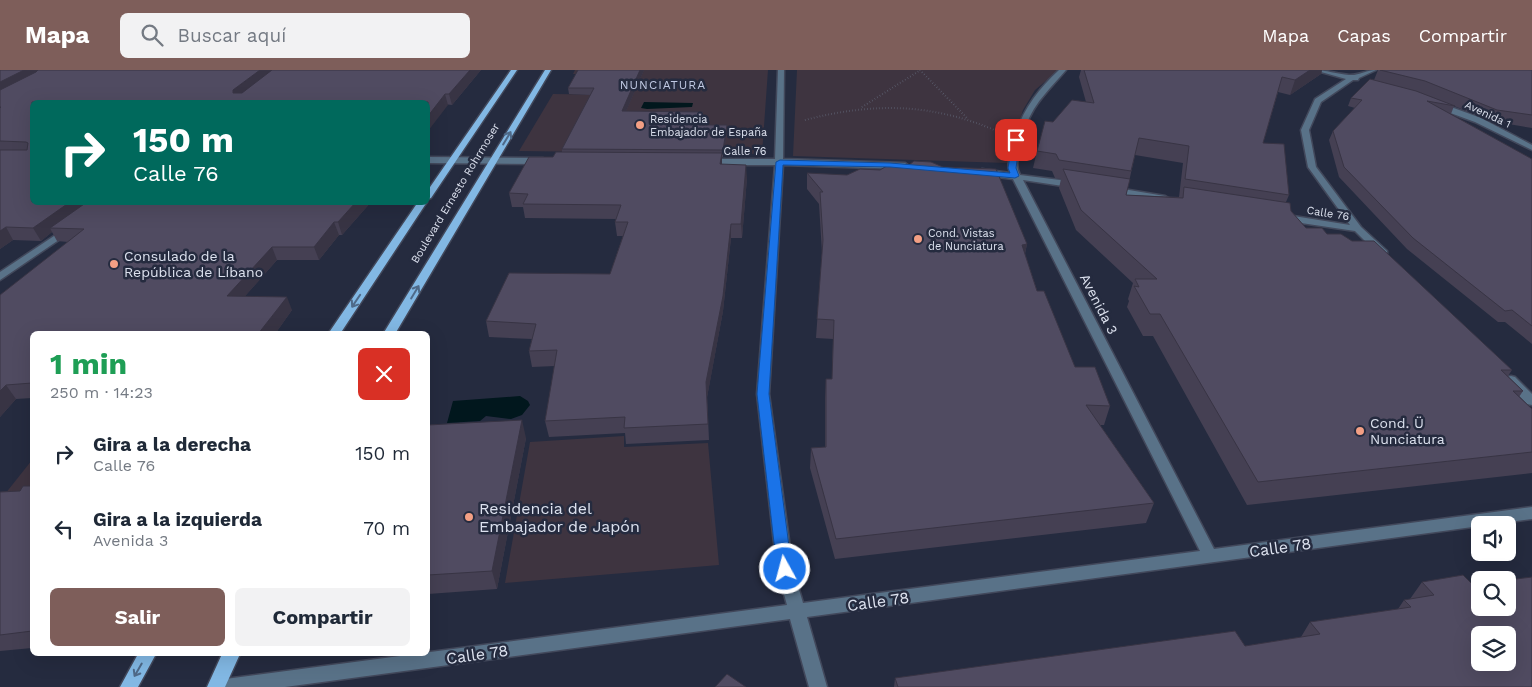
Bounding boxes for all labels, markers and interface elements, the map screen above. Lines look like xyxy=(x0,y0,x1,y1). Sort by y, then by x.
search box xyxy=(120,13,470,58)
text: Mapa xyxy=(25,21,90,49)
icon: search xyxy=(138,21,166,49)
text: Buscar aquí xyxy=(178,24,286,47)
text: Mapa xyxy=(1262,25,1309,46)
text: Capas xyxy=(1337,25,1391,46)
text: Compartir xyxy=(1419,25,1507,46)
district label: NUNCIATURA xyxy=(620,78,706,92)
street label: Avenida 1 xyxy=(1463,98,1513,131)
place label: Residencia Embajador de España xyxy=(650,113,767,139)
text: 150 m xyxy=(133,119,234,161)
marker: Residencia Embajador de España xyxy=(634,119,646,131)
pin xyxy=(995,119,1037,161)
icon: right xyxy=(50,120,115,185)
street label: Boulevard Ernesto Rohrmoser xyxy=(408,120,503,266)
icon: arrive xyxy=(1002,126,1030,154)
one-way arrow xyxy=(503,131,513,145)
street label: Calle 76 xyxy=(724,145,767,158)
text: Calle 76 xyxy=(133,161,219,186)
street label: Calle 76 xyxy=(1306,204,1350,223)
place label: Cond. Vistas de Nunciatura xyxy=(928,227,1004,253)
marker: Cond. Vistas de Nunciatura xyxy=(912,233,924,245)
place label: Consulado de la República de Líbano xyxy=(124,248,263,280)
marker: Consulado de la República de Líbano xyxy=(108,258,120,270)
street label: Avenida 3 xyxy=(1077,271,1121,337)
one-way arrow xyxy=(410,285,420,299)
one-way arrow xyxy=(351,294,362,308)
text: 1 min xyxy=(50,346,127,381)
button: close xyxy=(358,348,410,400)
text: 250 m · 14:23 xyxy=(50,383,153,402)
place label: Cond. Ü Nunciatura xyxy=(1370,415,1445,447)
marker: Cond. Ü Nunciatura xyxy=(1354,425,1366,437)
text: Gira a la derecha xyxy=(93,433,251,456)
icon: right xyxy=(50,440,78,468)
text: 150 m xyxy=(355,442,410,465)
text: Calle 76 xyxy=(93,456,155,475)
place label: Residencia del Embajador de Japón xyxy=(479,499,640,536)
text: Gira a la izquierda xyxy=(93,508,262,531)
marker: Residencia del Embajador de Japón xyxy=(463,511,475,523)
icon: left xyxy=(50,515,78,543)
map controls xyxy=(1471,516,1516,671)
button: sound xyxy=(1471,516,1516,561)
text: 70 m xyxy=(363,517,410,540)
text: Avenida 3 xyxy=(93,531,168,550)
street label: Calle 78 xyxy=(1248,534,1312,561)
position arrow xyxy=(758,542,810,594)
button: search xyxy=(1471,571,1516,616)
button: Salir xyxy=(50,588,225,646)
button: Compartir xyxy=(235,588,410,646)
street label: Calle 78 xyxy=(846,588,910,615)
button: layers xyxy=(1471,626,1516,671)
street label: Calle 78 xyxy=(445,641,509,668)
one-way arrow xyxy=(133,663,143,678)

